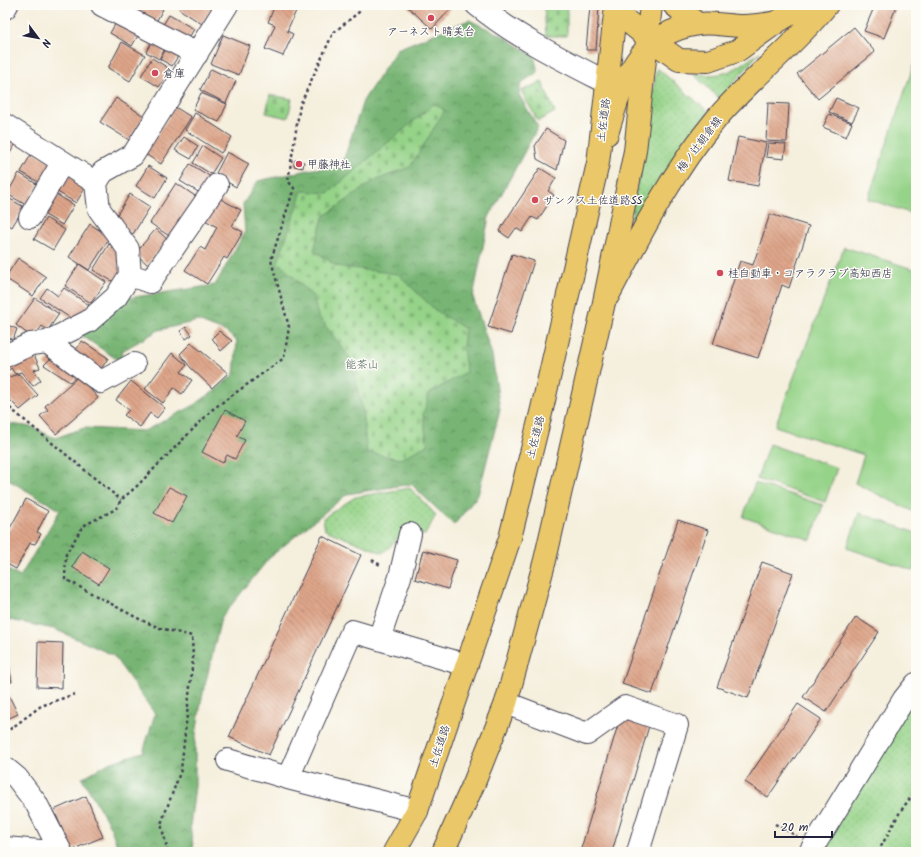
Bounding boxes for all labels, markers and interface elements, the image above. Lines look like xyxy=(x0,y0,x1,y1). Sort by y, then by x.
marker: アーネスト晴美台 xyxy=(426,13,436,23)
north arrow xyxy=(18,18,58,58)
place label: アーネスト晴美台 xyxy=(387,23,475,41)
text: N xyxy=(36,35,55,51)
place label: 倉庫 xyxy=(163,65,185,83)
marker: 倉庫 xyxy=(150,68,160,78)
street label: 土佐道路 xyxy=(592,97,616,143)
street label: 梅ノ辻朝倉線 xyxy=(673,113,727,176)
place label: 甲藤神社 xyxy=(307,156,351,174)
marker: 甲藤神社 xyxy=(294,159,304,169)
place label: サンクス土佐道路SS xyxy=(543,192,643,210)
marker: サンクス土佐道路SS xyxy=(530,195,540,205)
place label: 桂自動車・コアラクラブ高知西店 xyxy=(728,265,893,283)
marker: 桂自動車・コアラクラブ高知西店 xyxy=(715,268,725,278)
park label: 能茶山 xyxy=(346,356,379,374)
street label: 土佐道路 xyxy=(522,414,550,461)
street label: 土佐道路 xyxy=(425,723,455,770)
scale bar xyxy=(775,813,832,839)
text: 20 m xyxy=(781,818,809,837)

